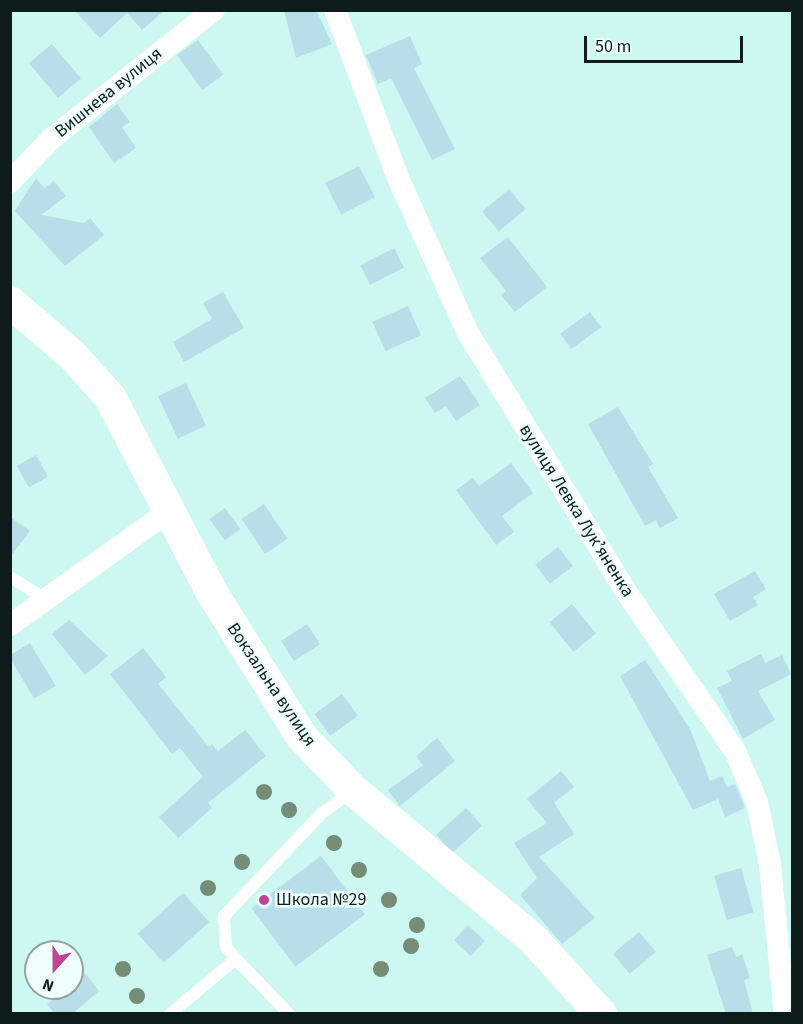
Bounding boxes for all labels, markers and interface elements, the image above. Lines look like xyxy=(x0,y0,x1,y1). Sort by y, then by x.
scale bar xyxy=(587,24,746,62)
text: 50 m xyxy=(595,34,631,59)
street label: Вишнева вулиця xyxy=(51,43,167,143)
street label: вулиця Левка Лукʼяненка xyxy=(514,421,638,601)
street label: Вокзальна вулиця xyxy=(222,619,320,751)
place label: Школа №29 xyxy=(276,889,366,911)
marker: Школа №29 xyxy=(257,893,271,907)
north arrow xyxy=(24,940,84,1000)
text: N xyxy=(39,973,57,997)

